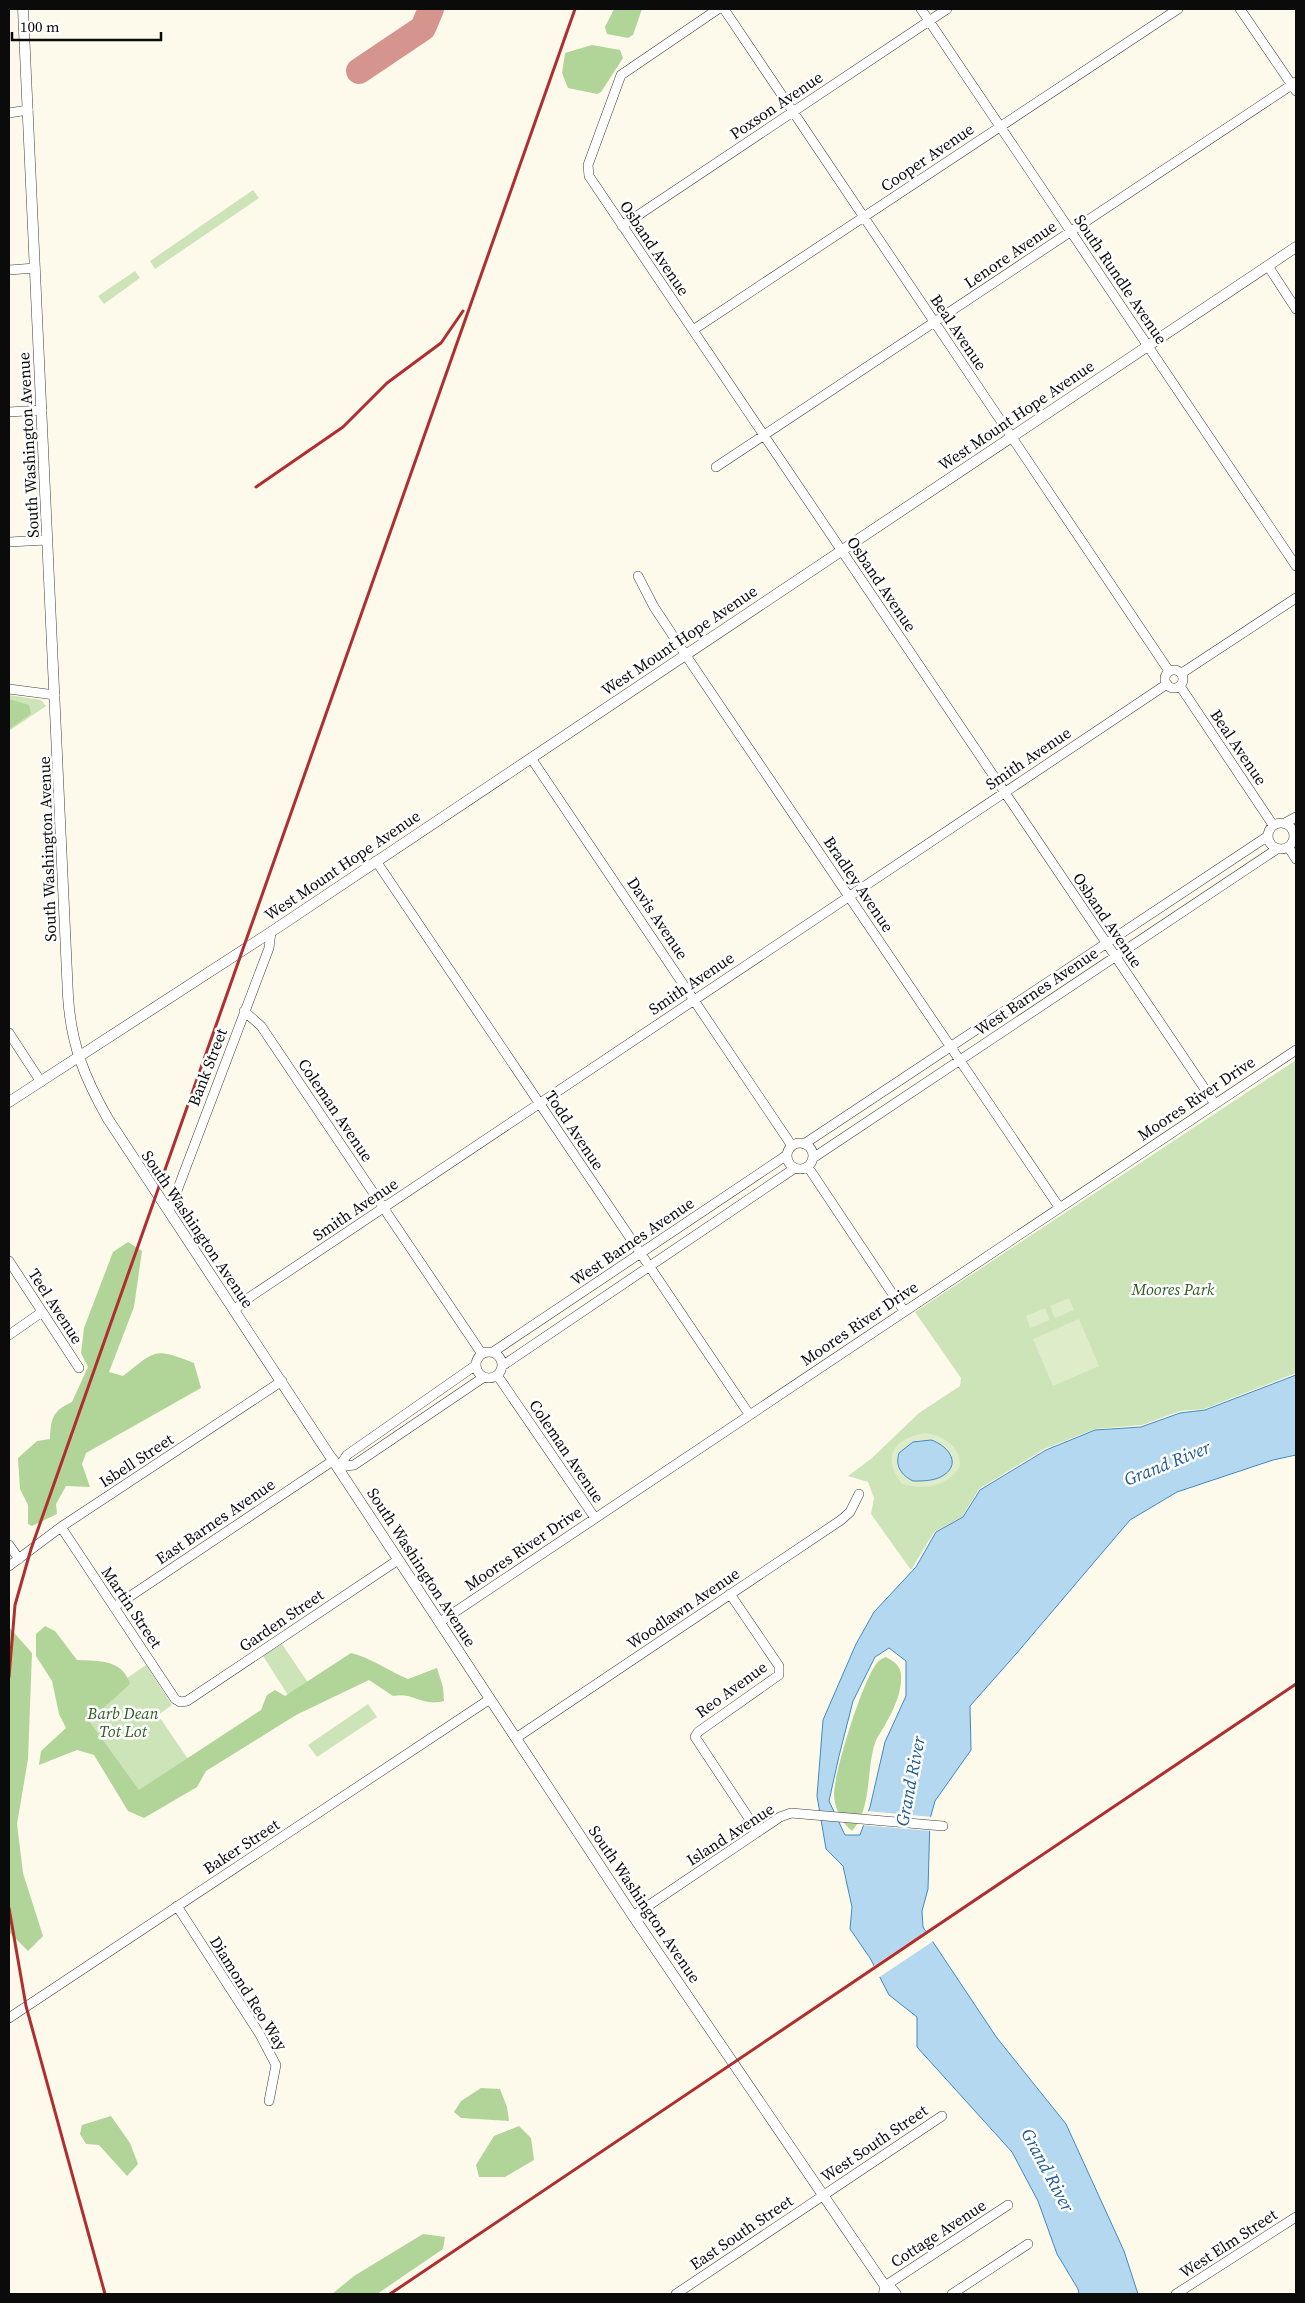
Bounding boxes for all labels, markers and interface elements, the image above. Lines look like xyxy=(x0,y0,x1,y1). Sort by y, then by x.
scale bar xyxy=(12,10,161,42)
text: 100 m xyxy=(20,16,60,37)
street label: Poxson Avenue xyxy=(725,66,827,144)
street label: Cooper Avenue xyxy=(876,118,978,196)
street label: Osband Avenue xyxy=(615,196,695,300)
street label: South Rundle Avenue xyxy=(1069,210,1173,348)
street label: Lenore Avenue xyxy=(959,215,1061,293)
street label: Beal Avenue xyxy=(925,290,993,374)
street label: South Washington Avenue xyxy=(12,352,44,538)
street label: West Mount Hope Avenue xyxy=(934,355,1098,475)
street label: Osband Avenue xyxy=(842,532,922,636)
street label: West Mount Hope Avenue xyxy=(597,580,761,700)
street label: Beal Avenue xyxy=(1205,705,1273,789)
street label: Smith Avenue xyxy=(981,721,1075,795)
street label: South Washington Avenue xyxy=(33,756,61,942)
street label: West Mount Hope Avenue xyxy=(260,805,424,925)
street label: Bradley Avenue xyxy=(819,832,899,936)
street label: Osband Avenue xyxy=(1068,868,1148,972)
street label: Davis Avenue xyxy=(622,872,694,964)
street label: West Barnes Avenue xyxy=(970,942,1102,1040)
street label: Smith Avenue xyxy=(644,946,738,1020)
street label: Bank Street xyxy=(182,1024,232,1109)
street label: Moores River Drive xyxy=(1133,1051,1259,1145)
street label: Coleman Avenue xyxy=(293,1054,379,1166)
street label: Todd Avenue xyxy=(540,1086,610,1174)
street label: South Washington Avenue xyxy=(137,1146,259,1312)
street label: Smith Avenue xyxy=(308,1172,402,1246)
street label: West Barnes Avenue xyxy=(566,1192,698,1290)
street label: Teel Avenue xyxy=(23,1264,89,1348)
street label: Moores River Drive xyxy=(796,1276,922,1370)
park label: Moores Park xyxy=(1131,1278,1215,1300)
street label: Coleman Avenue xyxy=(524,1395,610,1507)
street label: Isbell Street xyxy=(95,1427,178,1492)
water label: Grand River xyxy=(1120,1434,1215,1492)
street label: East Barnes Avenue xyxy=(151,1473,279,1569)
street label: South Washington Avenue xyxy=(362,1483,482,1651)
street label: Moores River Drive xyxy=(460,1501,586,1595)
street label: Martin Street xyxy=(97,1562,168,1653)
street label: Woodlawn Avenue xyxy=(622,1562,744,1654)
street label: Garden Street xyxy=(234,1583,328,1656)
street label: Reo Avenue xyxy=(691,1656,771,1722)
park label: Barb Dean Tot Lot xyxy=(86,1702,159,1742)
water label: Grand River xyxy=(889,1733,931,1828)
street label: Island Avenue xyxy=(682,1798,778,1870)
street label: Baker Street xyxy=(199,1813,284,1879)
street label: South Washington Avenue xyxy=(584,1821,706,1987)
street label: Diamond Reo Way xyxy=(205,1932,293,2055)
street label: West South Street xyxy=(816,2099,932,2187)
water label: Grand River xyxy=(1016,2124,1081,2217)
street label: East South Street xyxy=(685,2189,797,2275)
street label: Cottage Avenue xyxy=(886,2194,990,2272)
street label: West Elm Street xyxy=(1175,2203,1282,2283)

